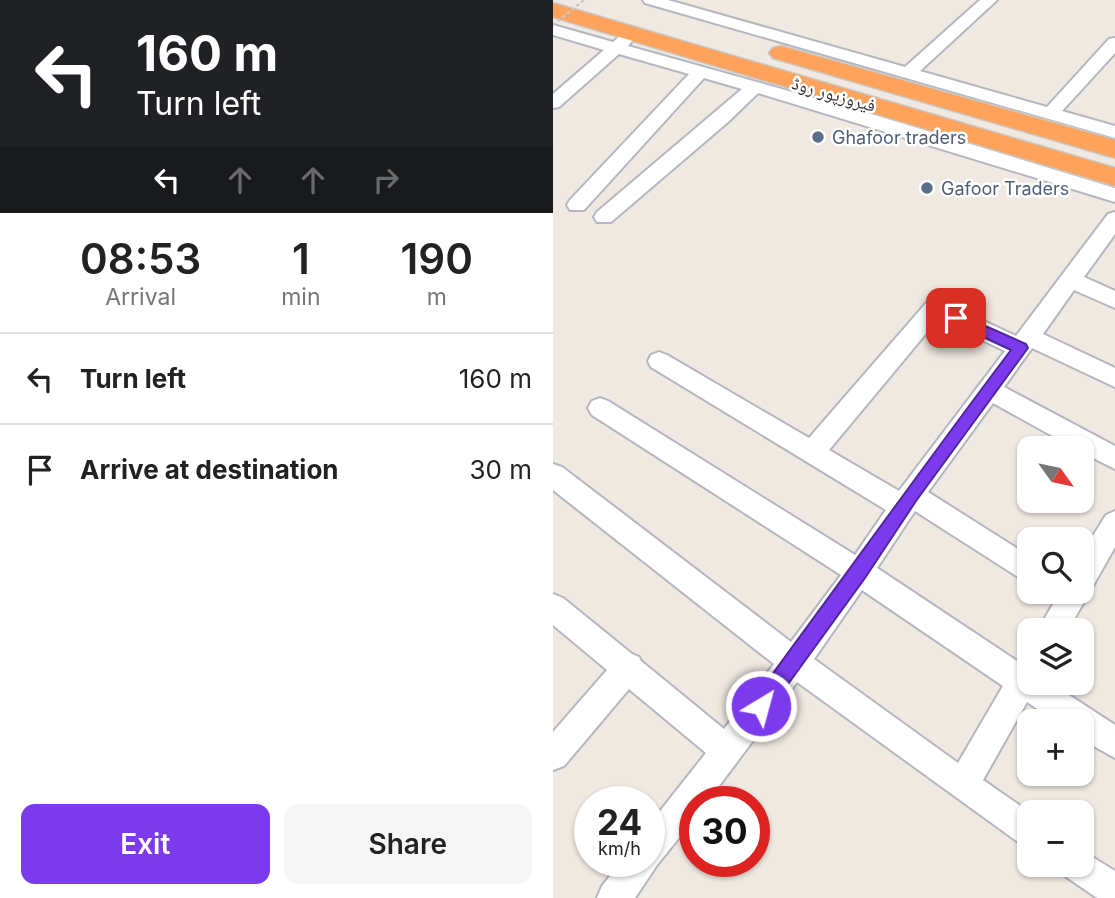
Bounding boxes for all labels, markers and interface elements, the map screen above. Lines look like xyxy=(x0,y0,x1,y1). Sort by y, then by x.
text: 160 m xyxy=(136,24,278,83)
icon: left xyxy=(21,28,112,119)
street label: فیروزپور روڈ xyxy=(789,72,878,117)
text: Turn left xyxy=(136,84,261,123)
place label: Ghafoor traders xyxy=(832,127,966,148)
marker: Ghafoor traders xyxy=(810,129,826,145)
icon: left xyxy=(148,161,186,199)
icon: ahead xyxy=(221,161,259,199)
icon: ahead xyxy=(294,161,332,199)
icon: right xyxy=(367,161,405,199)
place label: Gafoor Traders xyxy=(941,178,1069,199)
marker: Gafoor Traders xyxy=(919,180,935,196)
text: 08:53 xyxy=(80,233,201,284)
text: 1 xyxy=(292,233,310,284)
text: 190 xyxy=(401,233,473,284)
text: Arrival xyxy=(105,283,176,311)
text: min xyxy=(281,283,321,311)
text: m xyxy=(427,283,447,311)
pin xyxy=(926,288,986,348)
icon: arrive xyxy=(937,299,975,337)
icon: left xyxy=(21,360,59,398)
text: Turn left xyxy=(80,363,186,394)
text: 160 m xyxy=(459,363,532,394)
north arrow xyxy=(1017,436,1094,513)
map controls xyxy=(1017,436,1094,877)
icon: arrive xyxy=(21,451,59,489)
text: Arrive at destination xyxy=(80,454,339,485)
text: 30 m xyxy=(469,454,532,485)
button: search xyxy=(1017,527,1094,604)
button: layers xyxy=(1017,618,1094,695)
position arrow xyxy=(724,669,798,743)
button: + xyxy=(1017,709,1094,786)
speed limit sign: 30 xyxy=(679,786,770,877)
button: − xyxy=(1017,800,1094,877)
text: 24 xyxy=(597,801,642,843)
button: Exit xyxy=(21,804,270,884)
button: Share xyxy=(284,804,532,884)
text: km/h xyxy=(598,838,641,859)

